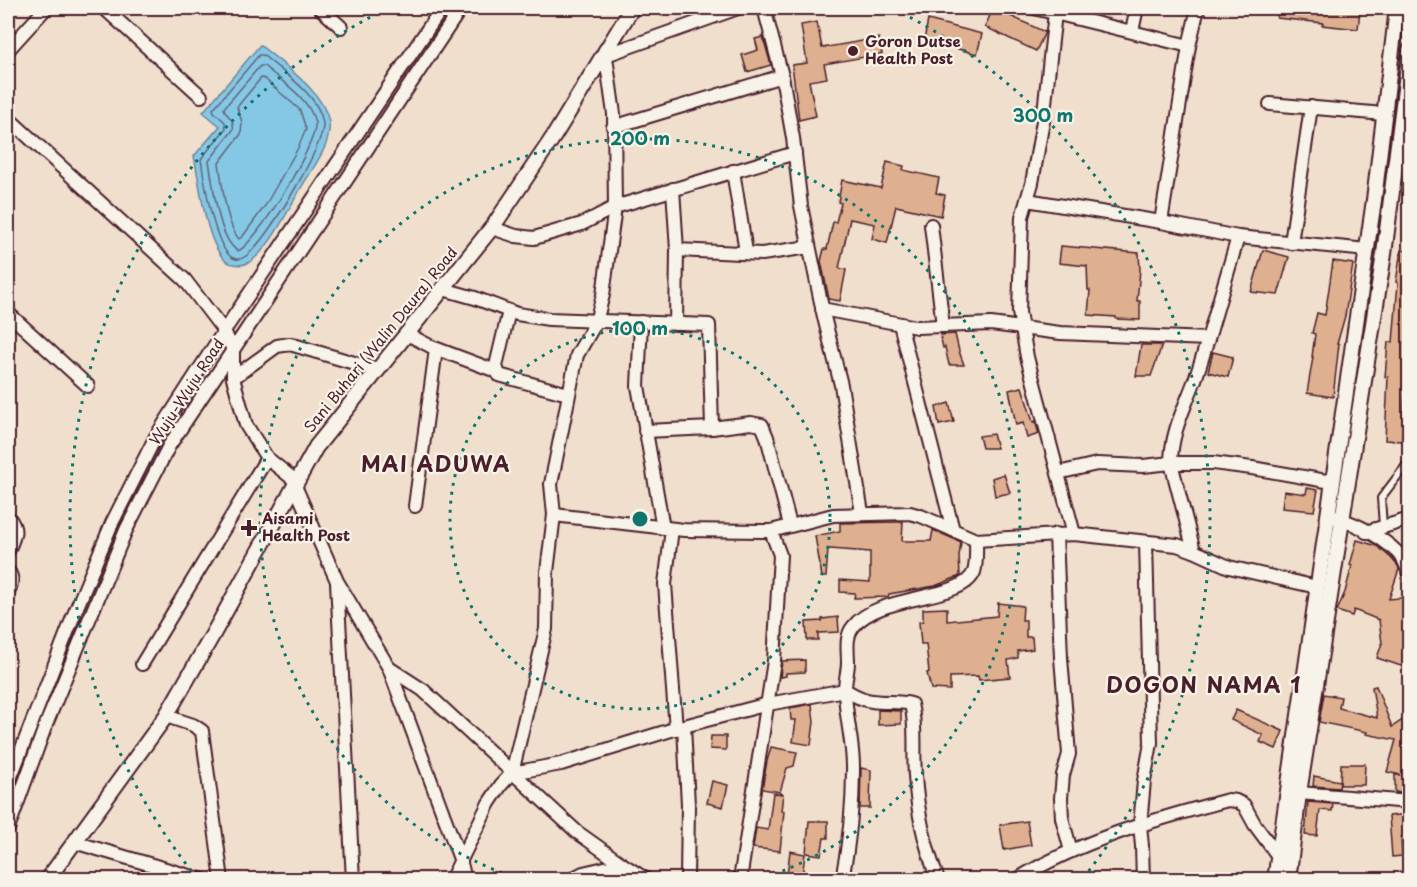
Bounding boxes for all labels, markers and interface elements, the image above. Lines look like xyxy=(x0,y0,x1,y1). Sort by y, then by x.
place label: Goron Dutse Health Post xyxy=(865,29,961,69)
marker: Goron Dutse Health Post xyxy=(846,44,860,58)
text: 300 m xyxy=(1013,101,1073,128)
text: 200 m xyxy=(610,124,670,151)
street label: Sani Buhari (Walin Daura) Road xyxy=(297,241,462,437)
text: 100 m xyxy=(612,314,668,341)
street label: Wuju-Wuju Road xyxy=(143,333,229,449)
district label: MAI ADUWA xyxy=(361,447,511,479)
place label: Aisami Health Post xyxy=(261,506,350,546)
centre of rings xyxy=(630,509,650,529)
marker: Aisami Health Post xyxy=(240,519,258,537)
district label: DOGON NAMA 1 xyxy=(1106,668,1302,700)

